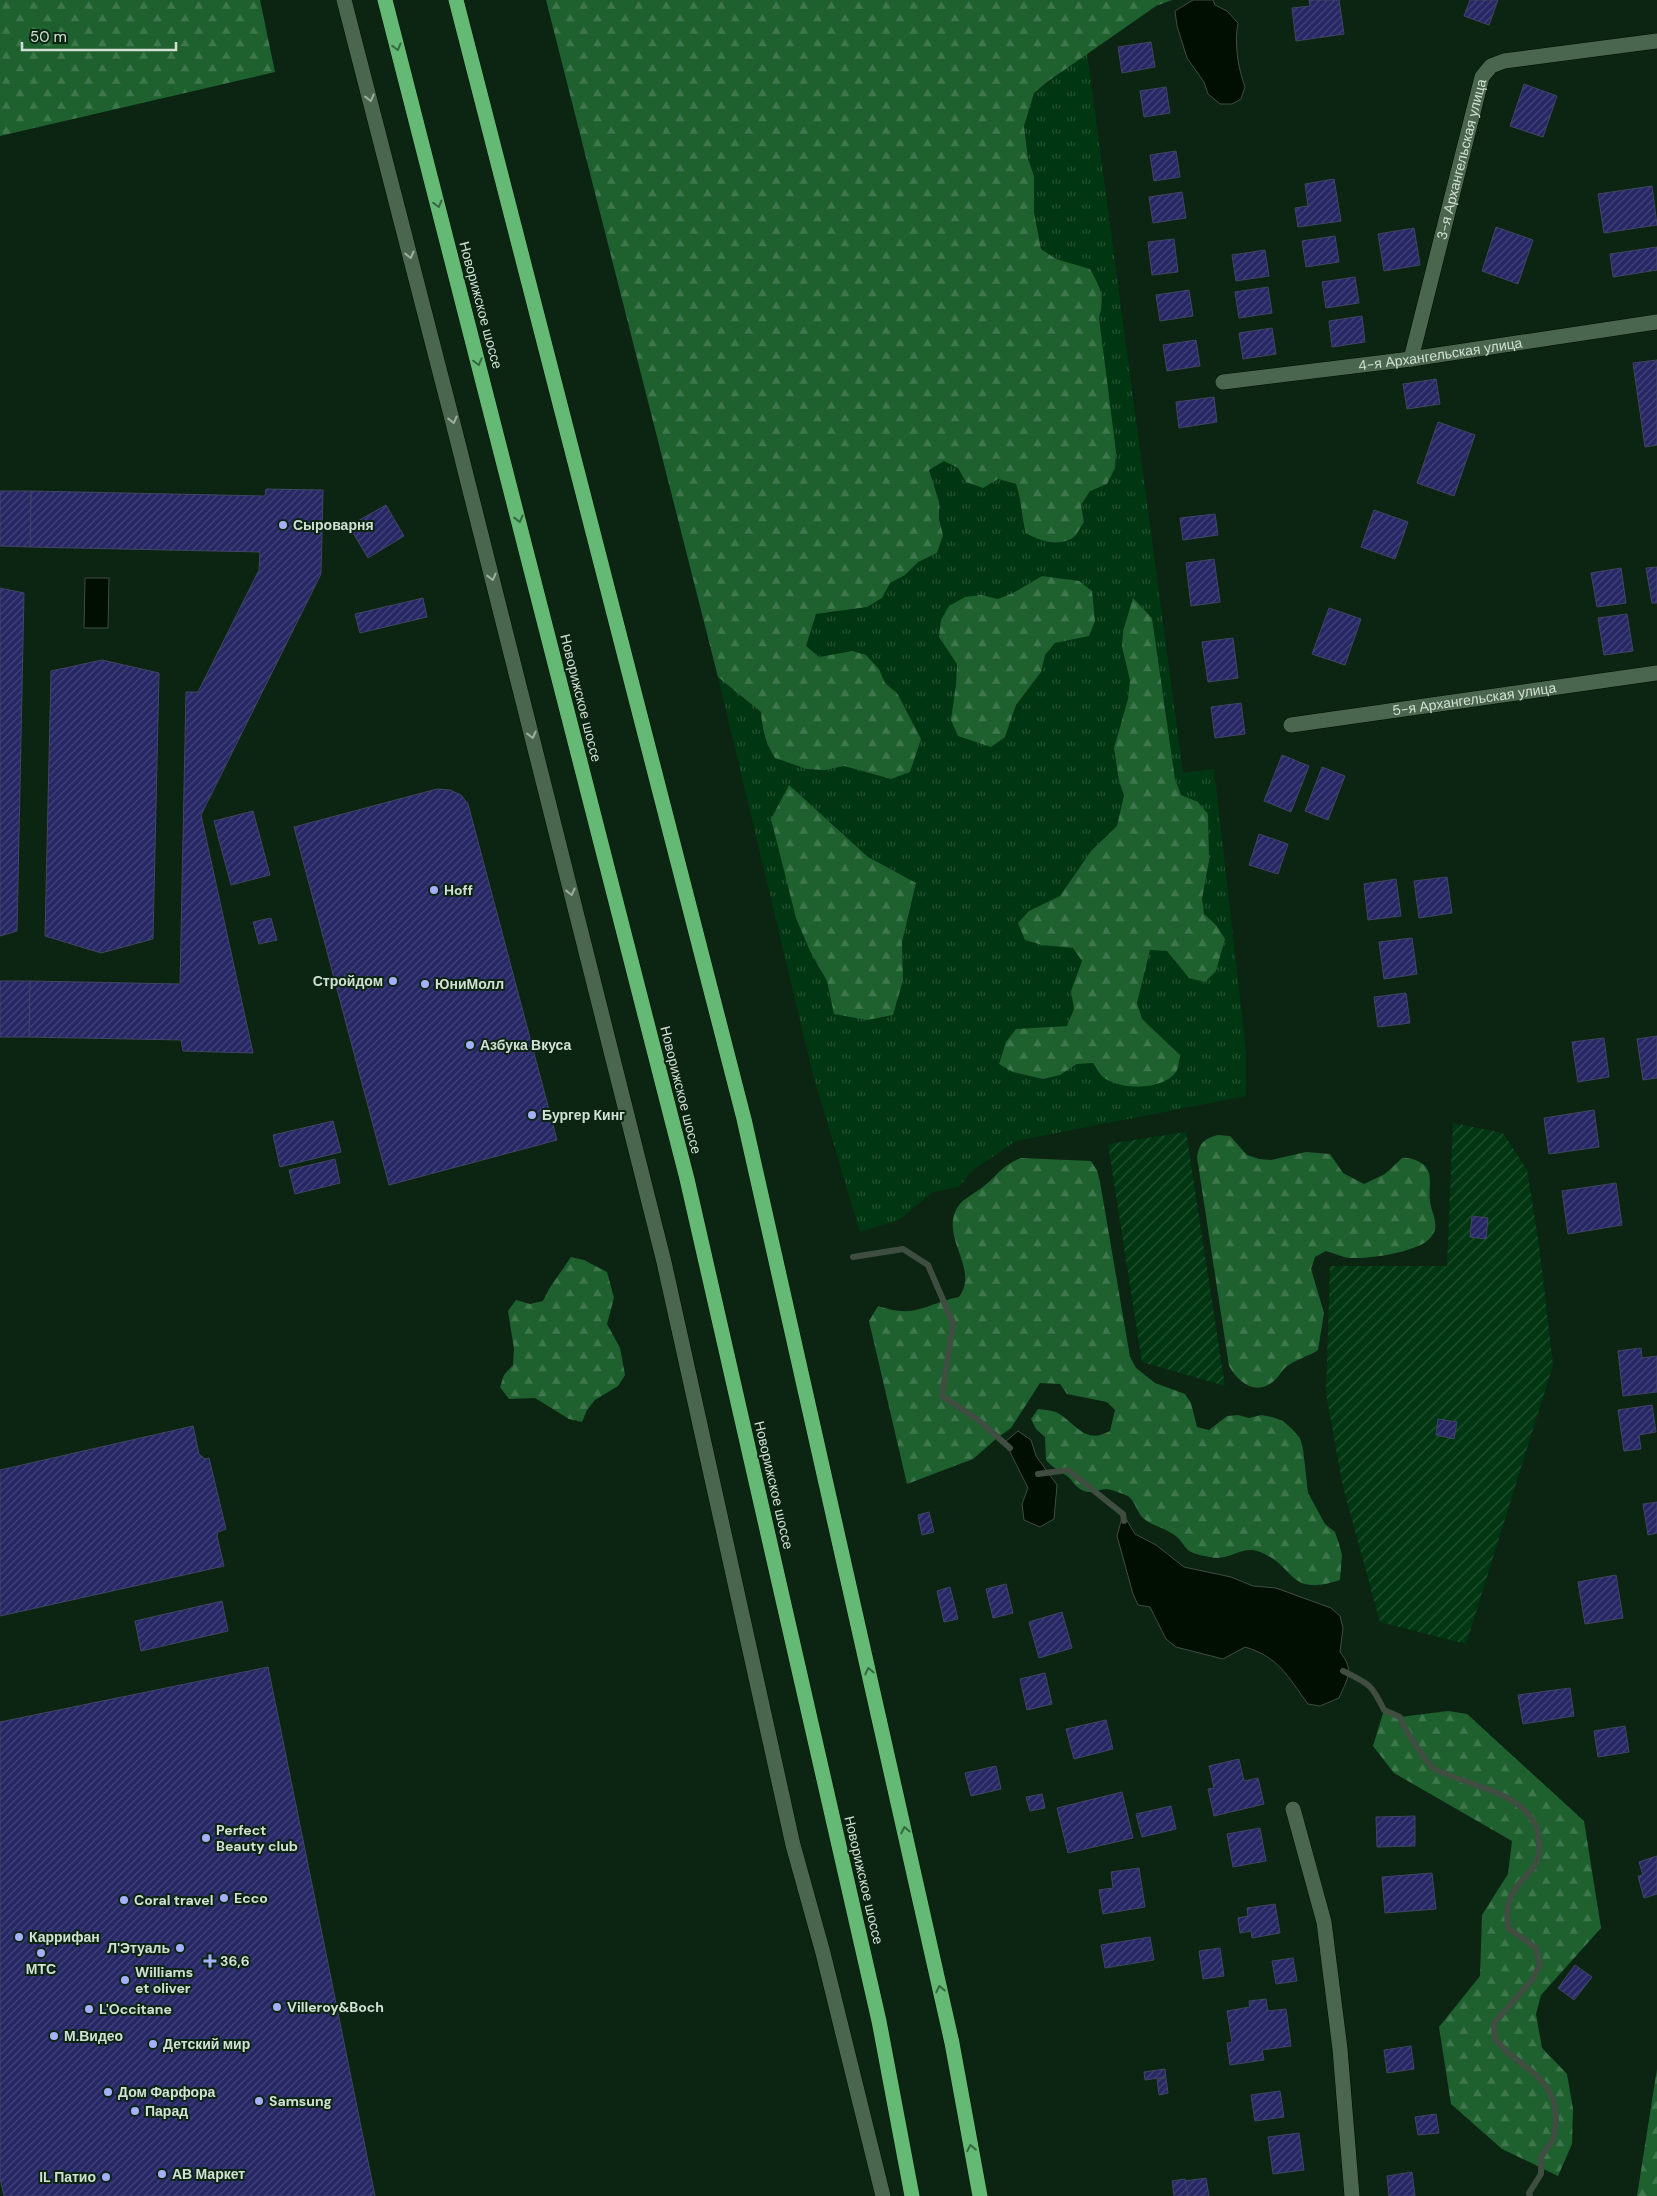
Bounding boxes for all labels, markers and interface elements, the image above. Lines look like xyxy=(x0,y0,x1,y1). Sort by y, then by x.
scale bar xyxy=(22,20,176,52)
text: 50 m xyxy=(30,27,67,47)
one-way arrow xyxy=(391,43,402,52)
street label: 3-я Архангельская улица xyxy=(1432,77,1490,242)
one-way arrow xyxy=(364,94,374,102)
one-way arrow xyxy=(432,200,442,208)
street label: Новорижское шоссе xyxy=(455,239,507,371)
one-way arrow xyxy=(404,251,415,260)
street label: 4-я Архангельская улица xyxy=(1357,333,1524,374)
one-way arrow xyxy=(473,357,483,365)
one-way arrow xyxy=(447,415,457,423)
one-way arrow xyxy=(513,515,524,524)
place label: Сыроварня xyxy=(293,516,374,534)
marker: Сыроварня xyxy=(277,519,289,531)
one-way arrow xyxy=(486,573,497,582)
street label: Новорижское шоссе xyxy=(556,632,606,764)
street label: 5-я Архангельская улица xyxy=(1391,678,1558,720)
one-way arrow xyxy=(526,730,537,739)
place label: Hoff xyxy=(444,881,473,899)
marker: Hoff xyxy=(428,884,440,896)
one-way arrow xyxy=(566,888,576,896)
place label: Стройдом xyxy=(313,972,383,990)
marker: Стройдом xyxy=(387,975,399,987)
place label: ЮниМолл xyxy=(435,975,504,993)
marker: ЮниМолл xyxy=(419,978,431,990)
street label: Новорижское шоссе xyxy=(656,1024,706,1156)
place label: Азбука Вкуса xyxy=(480,1036,572,1054)
marker: Азбука Вкуса xyxy=(464,1039,476,1051)
place label: Бургер Кинг xyxy=(542,1106,625,1124)
marker: Бургер Кинг xyxy=(526,1109,538,1121)
street label: Новорижское шоссе xyxy=(750,1419,798,1551)
one-way arrow xyxy=(864,1667,875,1676)
street label: Новорижское шоссе xyxy=(840,1814,888,1946)
place label: Perfect Beauty club xyxy=(216,1821,298,1855)
one-way arrow xyxy=(900,1826,910,1835)
marker: Perfect Beauty club xyxy=(200,1832,212,1844)
place label: Ecco xyxy=(234,1889,268,1907)
place label: Coral travel xyxy=(134,1891,213,1909)
marker: Ecco xyxy=(218,1892,230,1904)
marker: Coral travel xyxy=(118,1894,130,1906)
place label: Каррифан xyxy=(29,1928,100,1946)
marker: Каррифан xyxy=(13,1931,25,1943)
place label: Л'Этуаль xyxy=(107,1939,170,1957)
marker: Л'Этуаль xyxy=(174,1942,186,1954)
marker: МТС xyxy=(35,1947,47,1959)
place label: 36,6 xyxy=(220,1952,250,1970)
marker: 36,6 xyxy=(204,1955,216,1967)
place label: МТС xyxy=(26,1960,56,1978)
place label: Williams et oliver xyxy=(135,1963,193,1997)
marker: Williams et oliver xyxy=(119,1974,131,1986)
one-way arrow xyxy=(935,1984,946,1993)
place label: Villeroy&Boch xyxy=(287,1998,384,2016)
place label: L'Occitane xyxy=(99,2000,172,2018)
marker: Villeroy&Boch xyxy=(271,2001,283,2013)
marker: L'Occitane xyxy=(83,2003,95,2015)
place label: М.Видео xyxy=(64,2027,123,2045)
marker: М.Видео xyxy=(48,2030,60,2042)
place label: Детский мир xyxy=(163,2035,250,2053)
marker: Детский мир xyxy=(147,2038,159,2050)
place label: Дом Фарфора xyxy=(118,2083,216,2101)
marker: Дом Фарфора xyxy=(102,2086,114,2098)
place label: Samsung xyxy=(269,2092,332,2110)
marker: Samsung xyxy=(253,2095,265,2107)
place label: Парад xyxy=(145,2102,188,2120)
marker: Парад xyxy=(129,2105,141,2117)
one-way arrow xyxy=(967,2144,977,2152)
place label: АВ Маркет xyxy=(172,2165,245,2183)
place label: IL Патио xyxy=(39,2168,96,2186)
marker: АВ Маркет xyxy=(156,2168,168,2180)
marker: IL Патио xyxy=(100,2171,112,2183)

